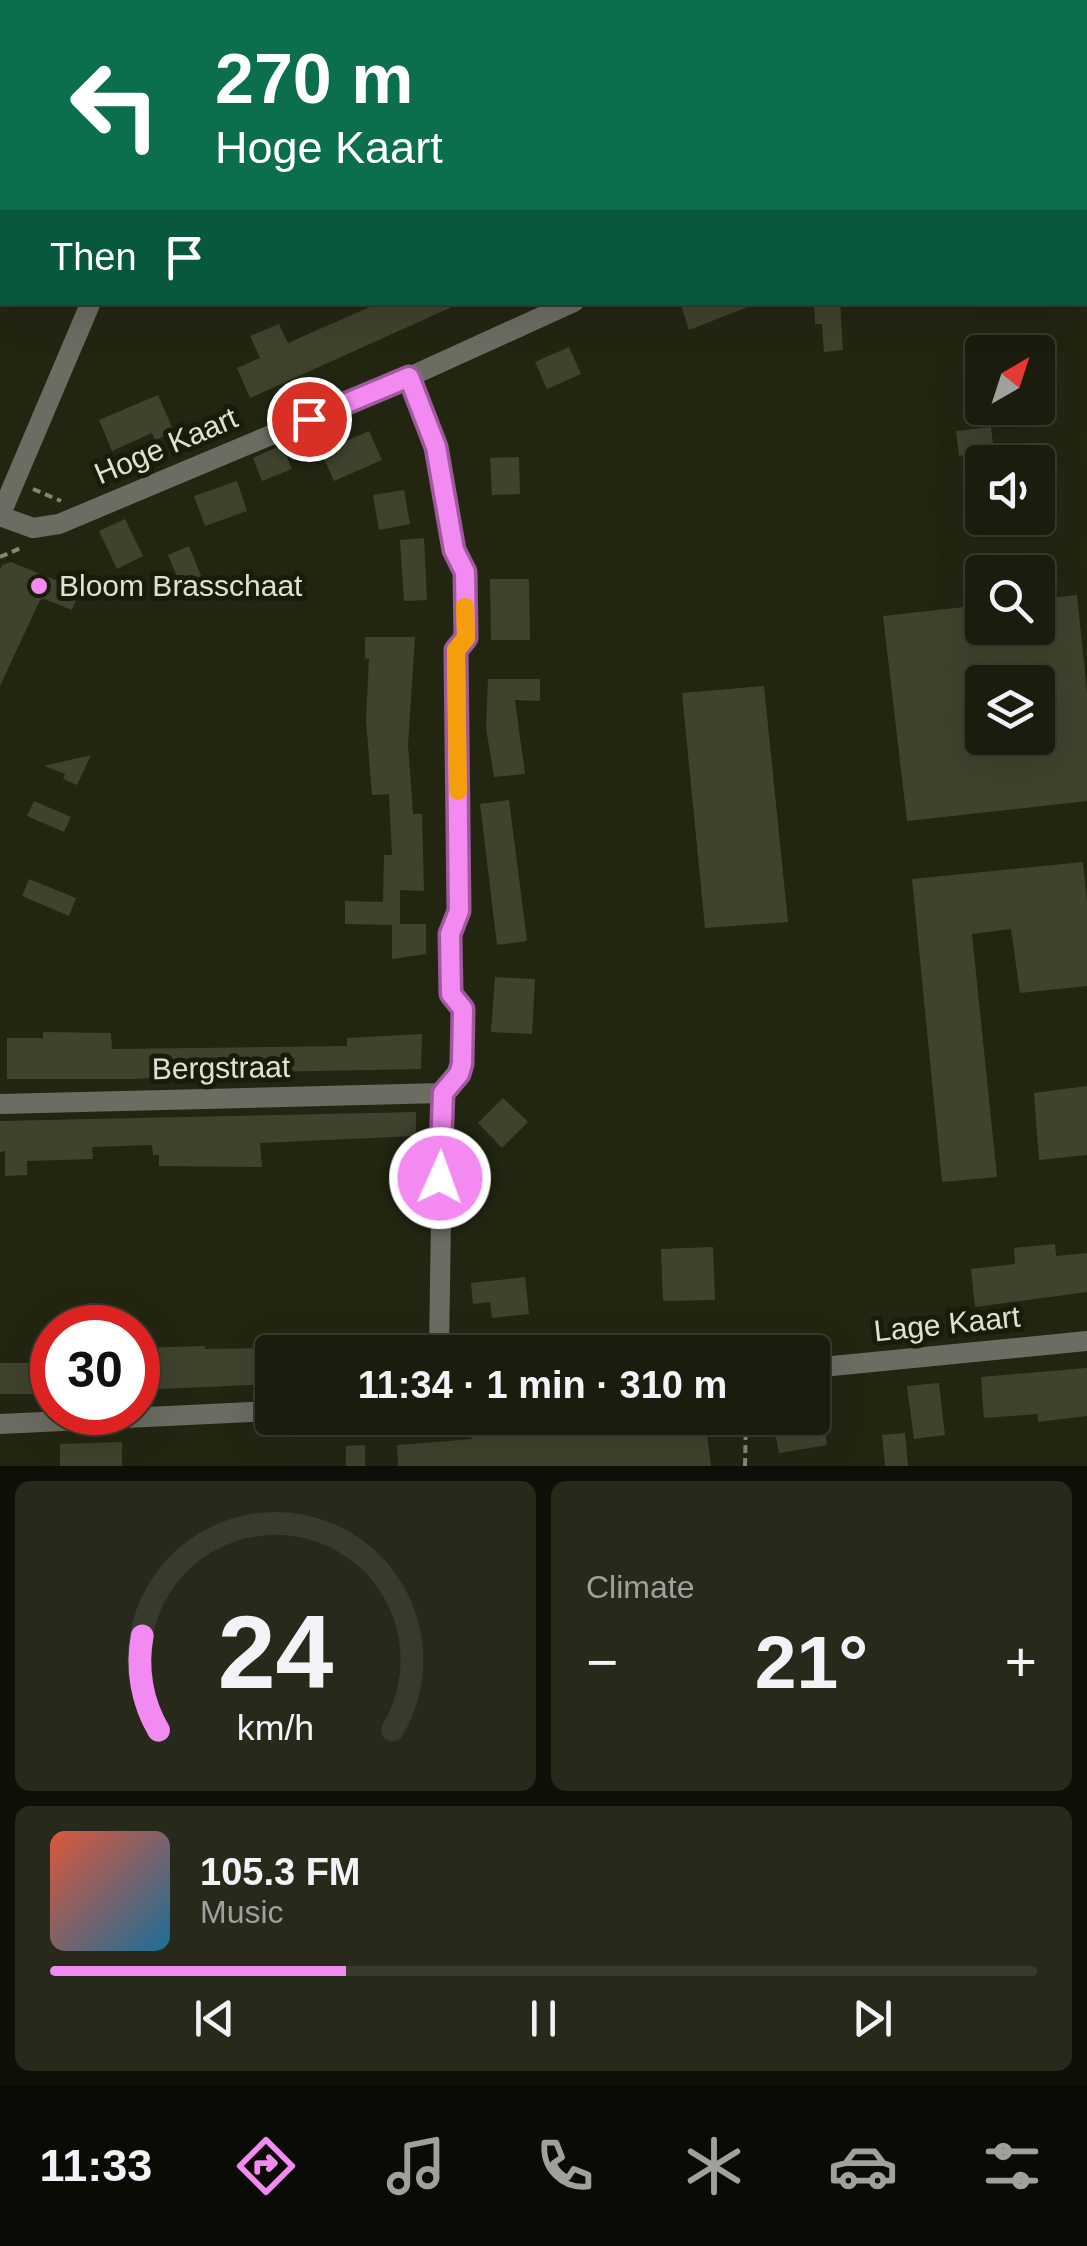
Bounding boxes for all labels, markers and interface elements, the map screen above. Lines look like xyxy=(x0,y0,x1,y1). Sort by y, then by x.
icon: left xyxy=(50,40,180,170)
text: 270 m xyxy=(215,40,413,118)
text: Hoge Kaart xyxy=(215,122,443,173)
icon: arrive xyxy=(157,230,212,285)
text: Then xyxy=(50,236,137,278)
north arrow xyxy=(965,335,1055,425)
map controls xyxy=(965,335,1055,755)
pin xyxy=(267,377,352,462)
icon: arrive xyxy=(282,392,337,447)
street label: Hoge Kaart xyxy=(90,400,243,490)
button: sound xyxy=(965,445,1055,535)
button: search xyxy=(965,555,1055,645)
place label: Bloom Brasschaat xyxy=(59,569,303,602)
marker: Bloom Brasschaat xyxy=(28,575,50,597)
button: layers xyxy=(965,665,1055,755)
street label: Bergstraat xyxy=(152,1050,291,1085)
position arrow xyxy=(388,1126,492,1230)
street label: Lage Kaart xyxy=(872,1299,1022,1348)
speed limit sign: 30 xyxy=(30,1305,160,1435)
text: 11:34 · 1 min · 310 m xyxy=(358,1364,727,1406)
text: Climate xyxy=(586,1569,694,1605)
text: 24 xyxy=(218,1594,333,1710)
text: 21° xyxy=(755,1620,868,1704)
text: − xyxy=(586,1631,618,1693)
text: + xyxy=(1005,1631,1037,1693)
text: km/h xyxy=(237,1708,314,1748)
text: 105.3 FM xyxy=(200,1851,361,1893)
text: Music xyxy=(200,1894,284,1930)
icon: previous xyxy=(187,1991,242,2046)
icon: pause xyxy=(516,1991,571,2046)
icon: next xyxy=(845,1991,900,2046)
icon: directions xyxy=(231,2131,301,2201)
icon: music xyxy=(381,2131,451,2201)
icon: phone xyxy=(530,2131,600,2201)
icon: climate xyxy=(679,2131,749,2201)
icon: car xyxy=(828,2131,898,2201)
icon: filters xyxy=(977,2131,1047,2201)
text: 11:33 xyxy=(40,2140,152,2191)

